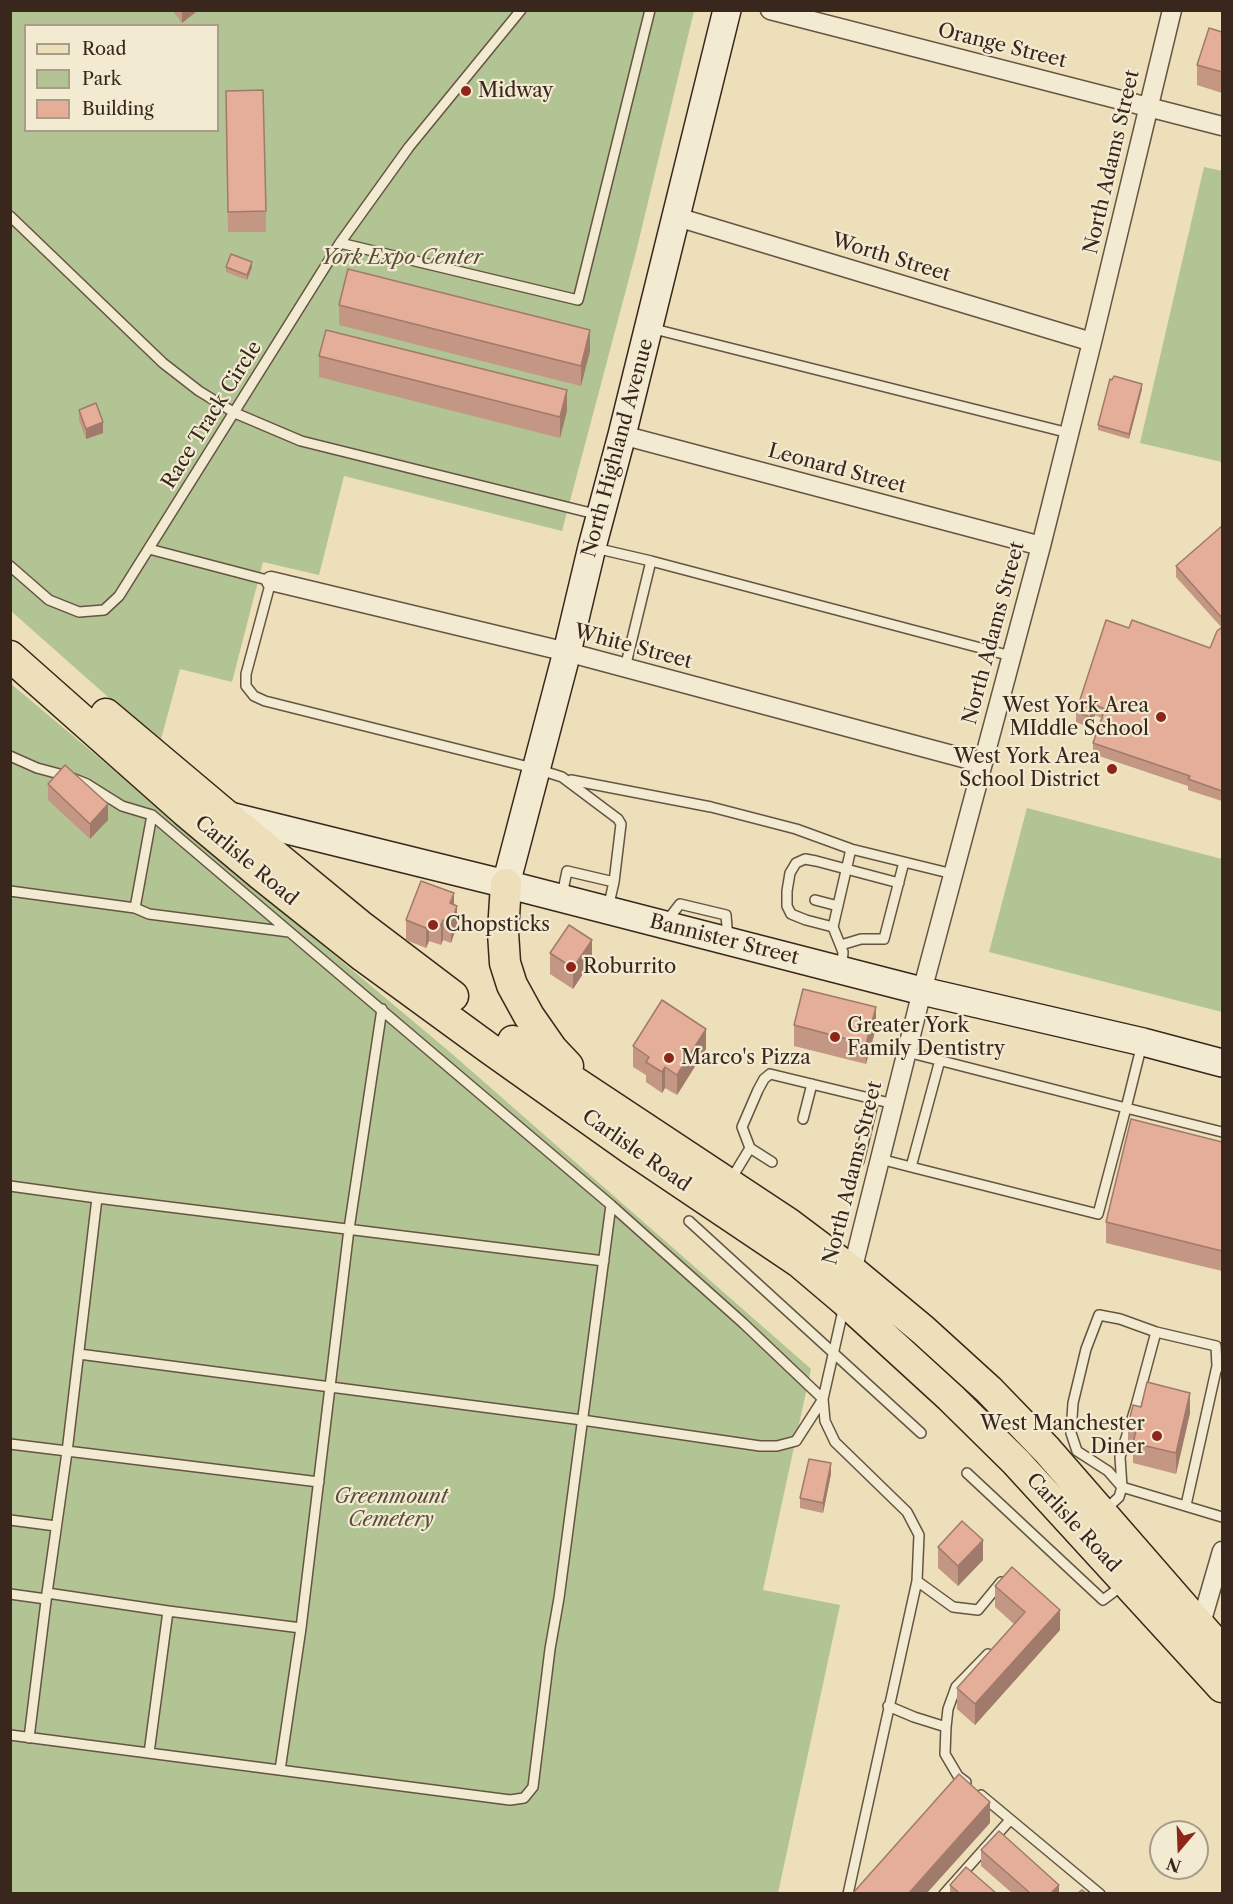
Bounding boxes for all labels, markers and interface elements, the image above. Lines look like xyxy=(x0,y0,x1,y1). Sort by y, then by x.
street label: Orange Street xyxy=(935,18,1069,74)
legend xyxy=(24,24,219,132)
text: Road xyxy=(82,38,127,60)
text: Park xyxy=(82,68,121,90)
street label: North Adams Street xyxy=(1079,68,1145,256)
place label: Midway xyxy=(478,79,553,103)
marker: Midway xyxy=(459,84,473,98)
text: Building xyxy=(82,98,154,120)
street label: Worth Street xyxy=(829,229,953,287)
park label: York Expo Center xyxy=(321,246,483,270)
street label: North Highland Avenue xyxy=(577,336,659,560)
street label: Race Track Circle xyxy=(157,337,267,493)
street label: Leonard Street xyxy=(765,439,909,499)
street label: North Adams Street xyxy=(958,539,1030,727)
street label: White Street xyxy=(571,620,695,674)
place label: West York Area MIddle School xyxy=(1002,694,1149,741)
marker: West York Area MIddle School xyxy=(1154,710,1168,724)
place label: West York Area School District xyxy=(953,745,1100,792)
marker: West York Area School District xyxy=(1105,762,1119,776)
street label: Carlisle Road xyxy=(190,811,302,911)
street label: Bannister Street xyxy=(647,910,801,970)
place label: Chopsticks xyxy=(445,913,550,937)
marker: Chopsticks xyxy=(426,918,440,932)
place label: Roburrito xyxy=(583,955,676,979)
marker: Roburrito xyxy=(564,960,578,974)
place label: Greater York Family Dentistry xyxy=(847,1014,1005,1061)
marker: Greater York Family Dentistry xyxy=(828,1030,842,1044)
place label: Marco's Pizza xyxy=(681,1046,811,1070)
marker: Marco's Pizza xyxy=(662,1051,676,1065)
street label: North Adams Street xyxy=(819,1079,887,1267)
street label: Carlisle Road xyxy=(577,1105,695,1197)
place label: West Manchester Diner xyxy=(980,1412,1145,1459)
marker: West Manchester Diner xyxy=(1150,1429,1164,1443)
street label: Carlisle Road xyxy=(1021,1468,1125,1578)
park label: Greenmount Cemetery xyxy=(334,1485,448,1532)
north arrow xyxy=(1149,1820,1209,1880)
text: N xyxy=(1164,1853,1184,1877)

